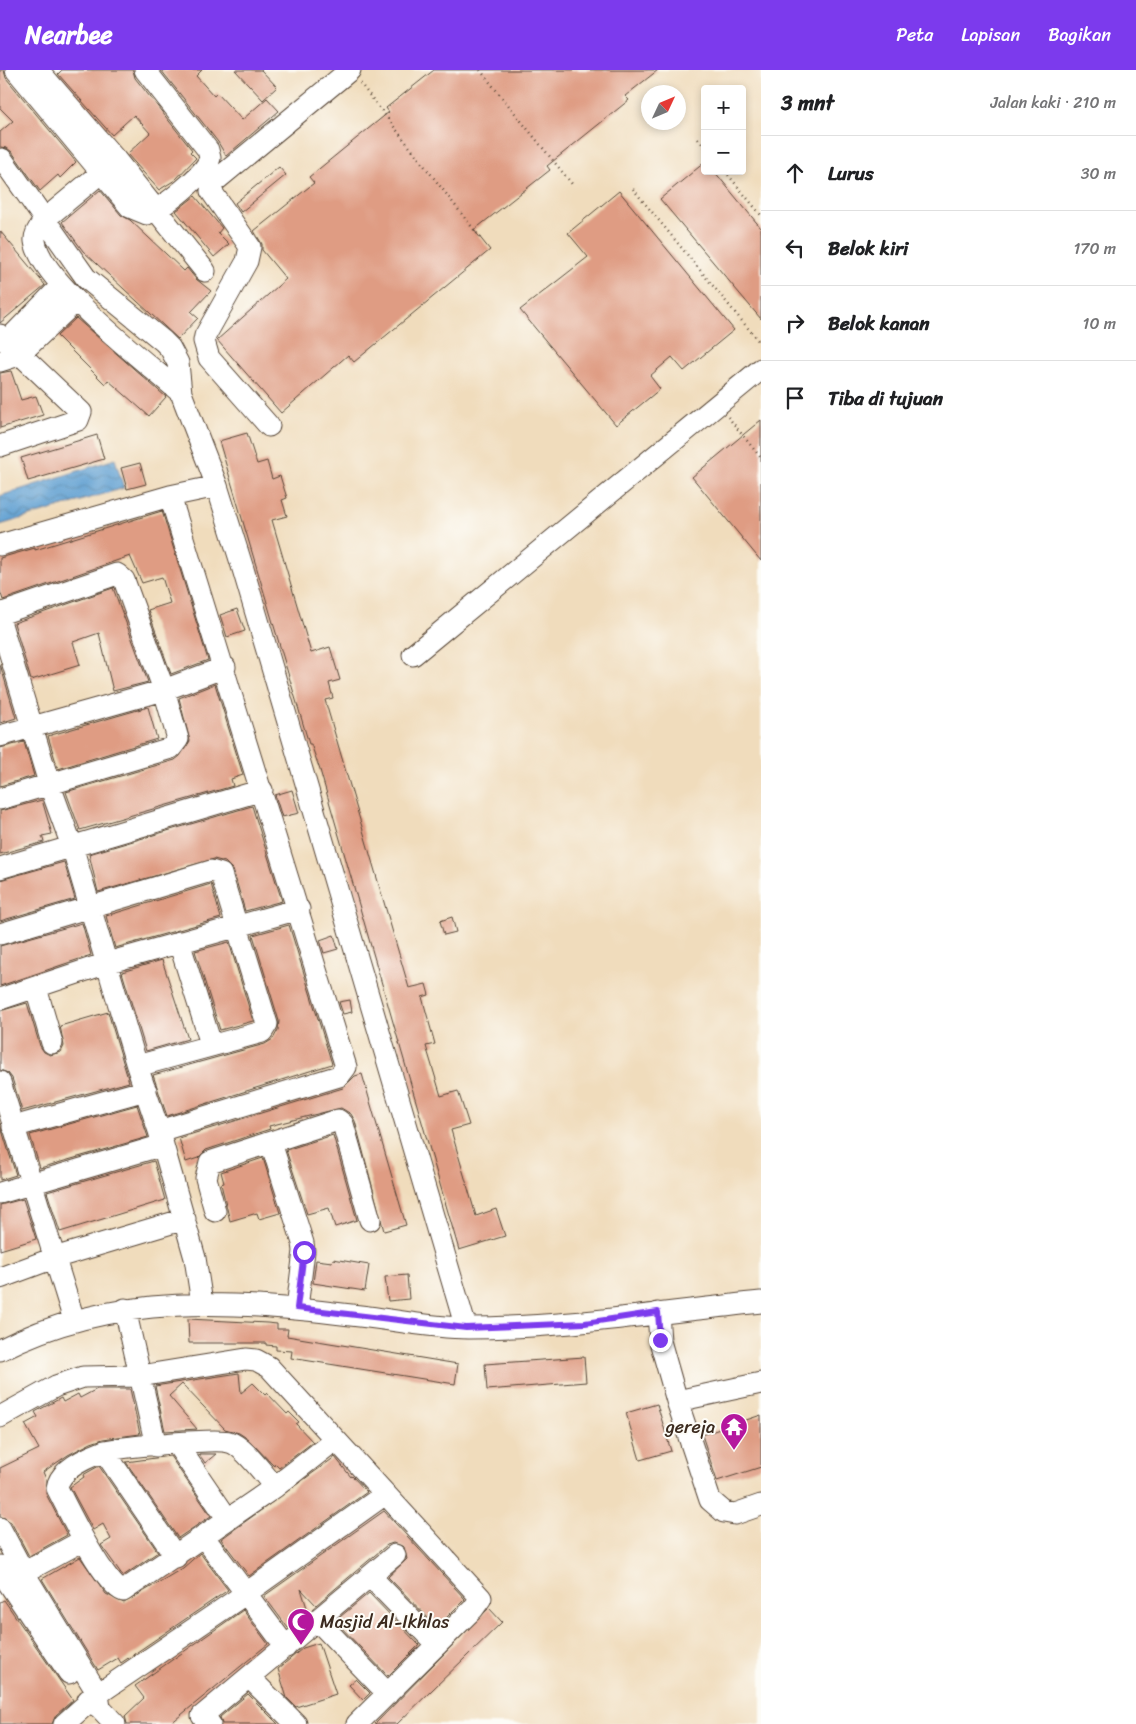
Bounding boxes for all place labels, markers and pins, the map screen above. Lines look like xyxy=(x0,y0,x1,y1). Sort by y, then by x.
place label: gereja xyxy=(664,1411,715,1443)
temple icon: gereja xyxy=(719,1412,749,1451)
place label: Masjid Al-Ikhlas xyxy=(320,1606,450,1638)
mosque icon: Masjid Al-Ikhlas xyxy=(286,1607,316,1646)

